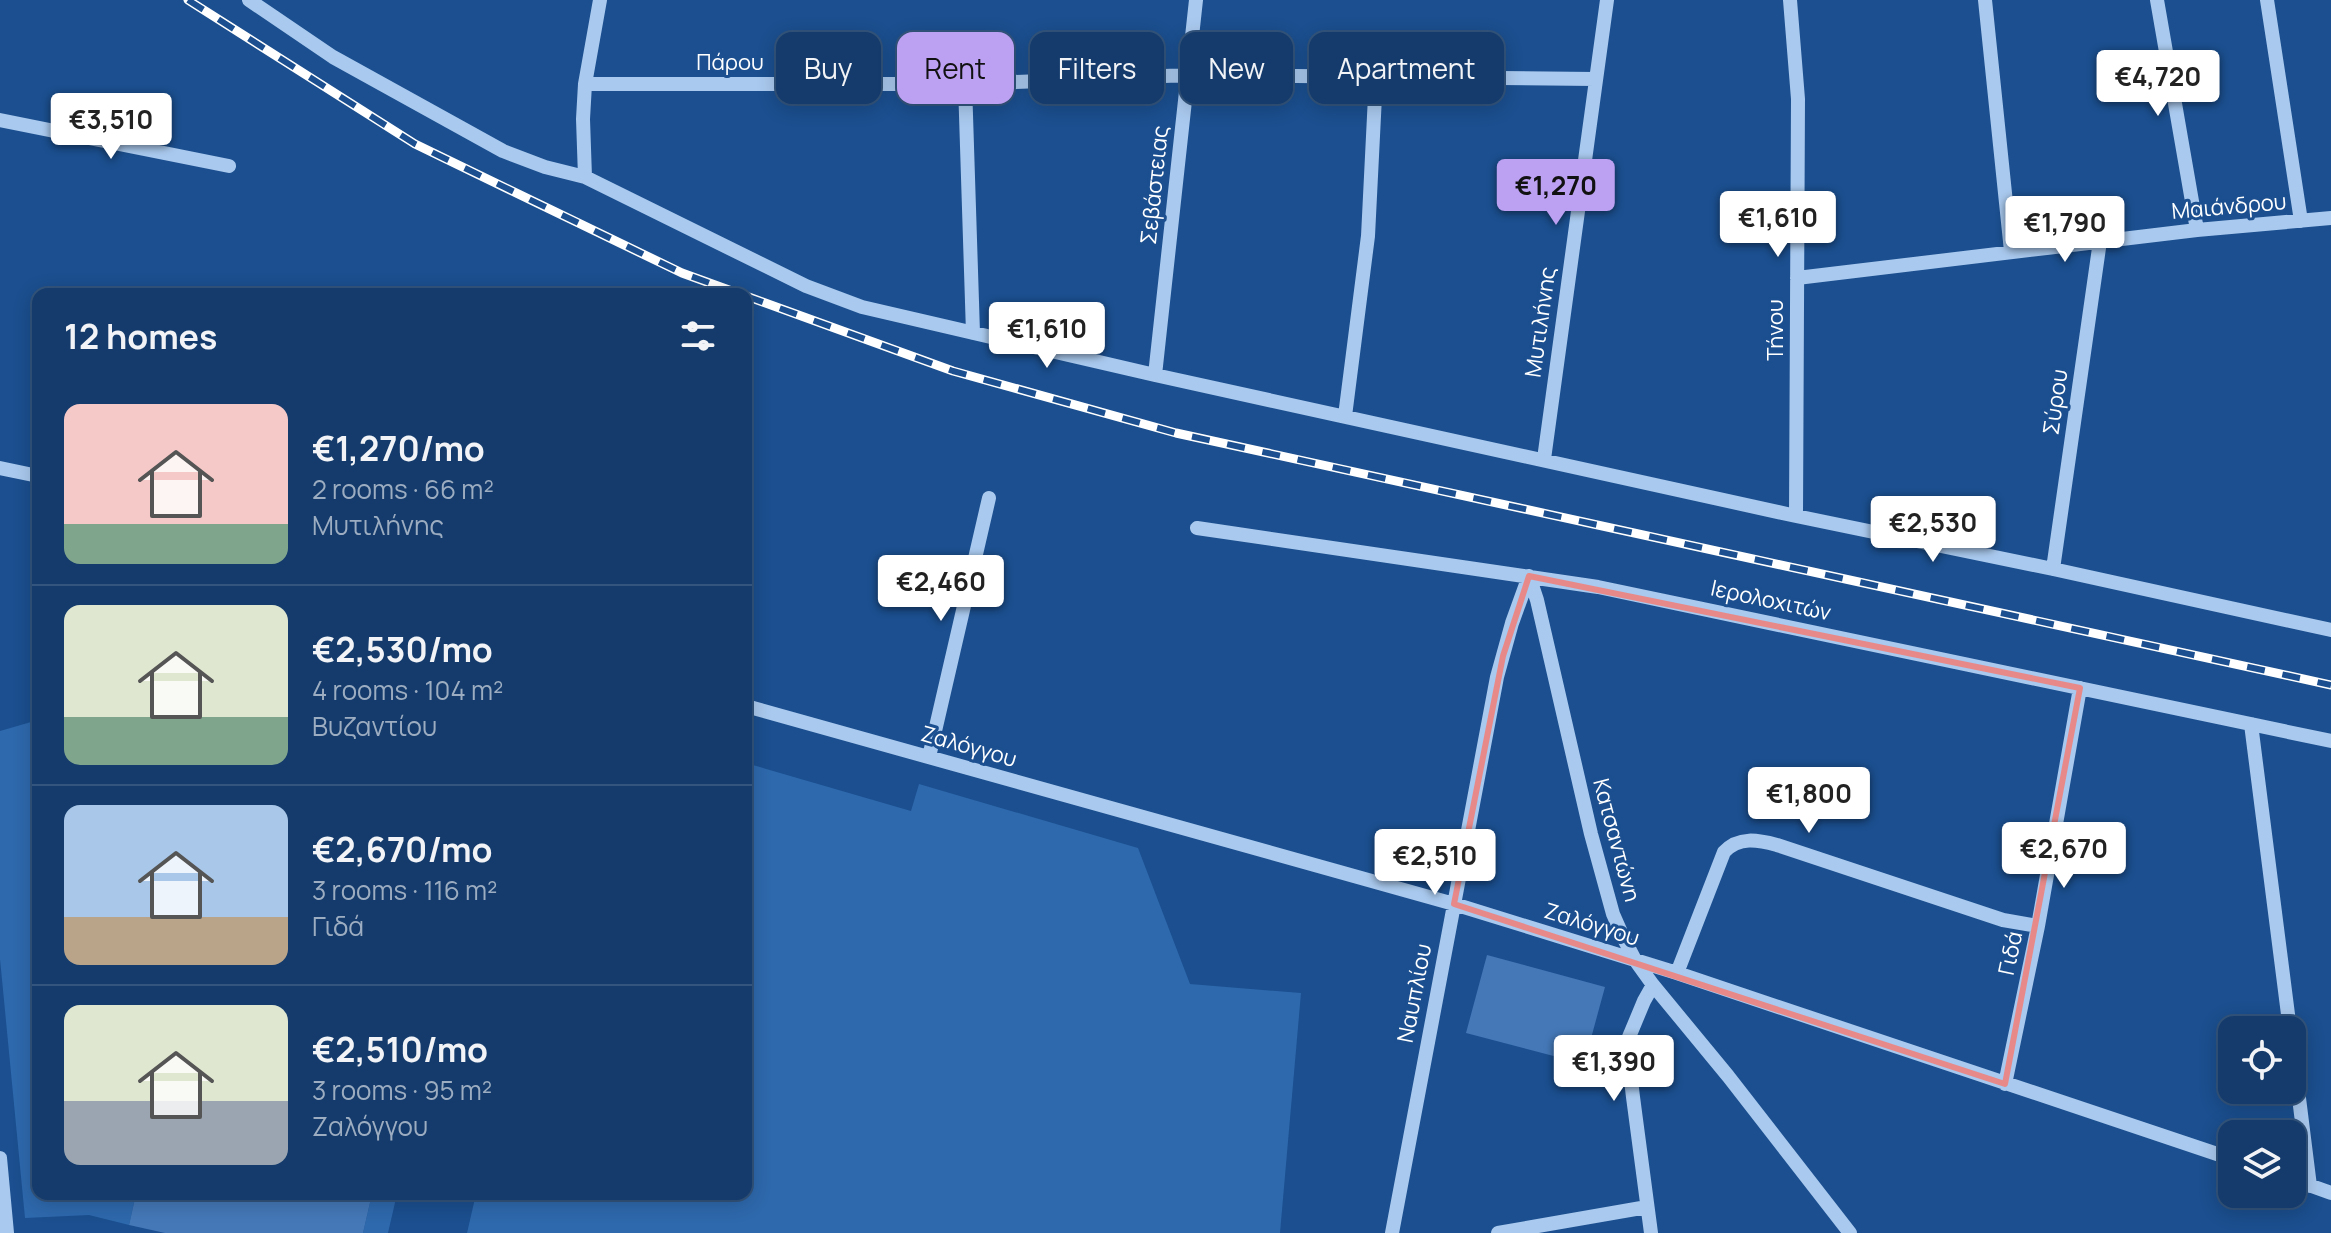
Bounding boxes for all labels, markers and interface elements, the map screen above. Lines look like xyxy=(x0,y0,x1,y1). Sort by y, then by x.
chip: Buy xyxy=(776,32,881,104)
chip: Rent xyxy=(897,32,1014,104)
chip: Filters xyxy=(1030,32,1164,104)
chip: New xyxy=(1180,32,1293,104)
chip: Apartment xyxy=(1309,32,1504,104)
street label: Πάρου xyxy=(696,47,764,77)
pin: €4,720 xyxy=(2093,50,2223,118)
text: €4,720 xyxy=(2115,58,2201,94)
pin: €3,510 xyxy=(46,93,176,161)
text: €3,510 xyxy=(69,101,153,137)
street label: Σεβάστειας xyxy=(1133,124,1175,246)
pin: €1,270 xyxy=(1491,159,1621,227)
text: €1,270 xyxy=(1515,167,1597,203)
street label: Μαιάνδρου xyxy=(2170,186,2288,226)
pin: €1,610 xyxy=(1713,191,1843,259)
pin: €1,790 xyxy=(2000,196,2130,264)
text: €1,610 xyxy=(1738,199,1818,235)
text: €1,790 xyxy=(2023,204,2107,240)
street label: Μυτιλήνης xyxy=(1517,265,1563,379)
street label: Τήνου xyxy=(1760,299,1790,361)
pin: €1,610 xyxy=(982,302,1112,370)
text: €1,610 xyxy=(1007,310,1087,346)
text: 12 homes xyxy=(64,313,217,359)
icon: filters xyxy=(676,314,720,358)
street label: Σύρου xyxy=(2036,367,2074,437)
text: €1,270/mo xyxy=(312,425,485,471)
icon: home xyxy=(128,436,224,532)
text: 2 rooms · 66 m² xyxy=(312,471,494,507)
pin: €2,530 xyxy=(1868,496,1998,564)
text: €2,530 xyxy=(1889,504,1977,540)
text: Μυτιλήνης xyxy=(312,507,444,543)
pin: €2,460 xyxy=(876,555,1006,623)
text: €2,460 xyxy=(896,563,986,599)
street label: Ιερολοχιτών xyxy=(1708,573,1834,627)
text: €2,530/mo xyxy=(312,626,493,672)
icon: home xyxy=(128,637,224,733)
text: 4 rooms · 104 m² xyxy=(312,672,503,708)
text: Βυζαντίου xyxy=(312,708,437,744)
street label: Ζαλόγγου xyxy=(918,718,1020,774)
pin: €1,800 xyxy=(1744,767,1874,835)
street label: Κατσαντώνη xyxy=(1586,775,1648,905)
text: €1,800 xyxy=(1766,775,1852,811)
pin: €2,670 xyxy=(1999,822,2129,890)
text: €2,670/mo xyxy=(312,826,492,872)
pin: €2,510 xyxy=(1370,829,1500,897)
text: €2,670 xyxy=(2020,830,2108,866)
icon: home xyxy=(128,837,224,933)
text: €2,510 xyxy=(1393,837,1477,873)
text: 3 rooms · 116 m² xyxy=(312,872,498,908)
street label: Ζαλόγγου xyxy=(1541,895,1643,953)
text: Γιδά xyxy=(312,908,364,944)
street label: Γιδά xyxy=(1991,928,2029,978)
street label: Ναυπλίου xyxy=(1390,941,1438,1045)
map controls xyxy=(2218,1016,2306,1208)
button: locate xyxy=(2218,1016,2306,1104)
text: €2,510/mo xyxy=(312,1026,488,1072)
pin: €1,390 xyxy=(1549,1035,1679,1103)
icon: home xyxy=(128,1037,224,1133)
text: €1,390 xyxy=(1572,1043,1656,1079)
text: 3 rooms · 95 m² xyxy=(312,1072,492,1108)
text: Ζαλόγγου xyxy=(312,1108,428,1144)
button: layers xyxy=(2218,1120,2306,1208)

